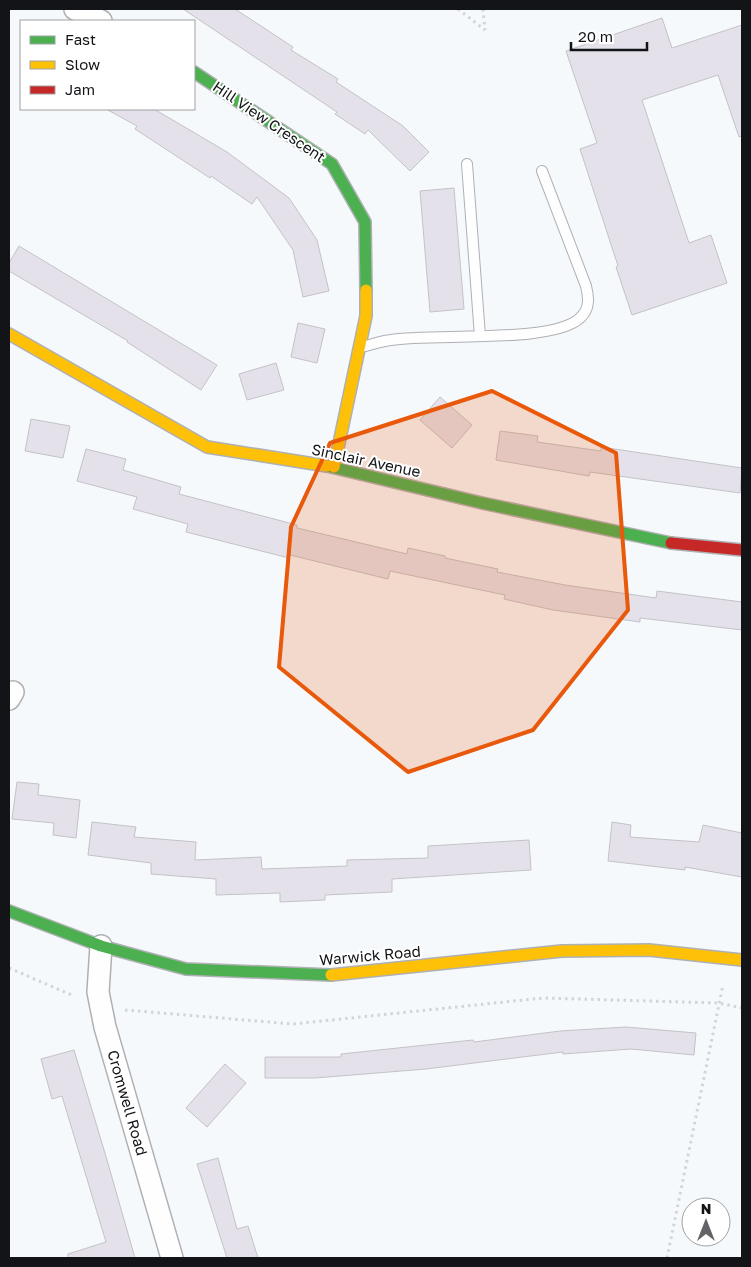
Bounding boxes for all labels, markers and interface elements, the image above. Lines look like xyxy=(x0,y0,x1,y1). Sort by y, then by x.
legend xyxy=(20,20,195,110)
scale bar xyxy=(571,20,647,52)
text: 20 m xyxy=(578,27,613,45)
text: Fast xyxy=(65,30,96,48)
text: Slow xyxy=(65,55,100,73)
street label: Hill View Crescent xyxy=(210,77,329,165)
text: Jam xyxy=(65,80,95,98)
street label: Sinclair Avenue xyxy=(310,440,423,480)
street label: Warwick Road xyxy=(318,942,421,968)
street label: Cromwell Road xyxy=(104,1048,152,1158)
north arrow xyxy=(681,1197,731,1247)
text: N xyxy=(701,1200,711,1217)

